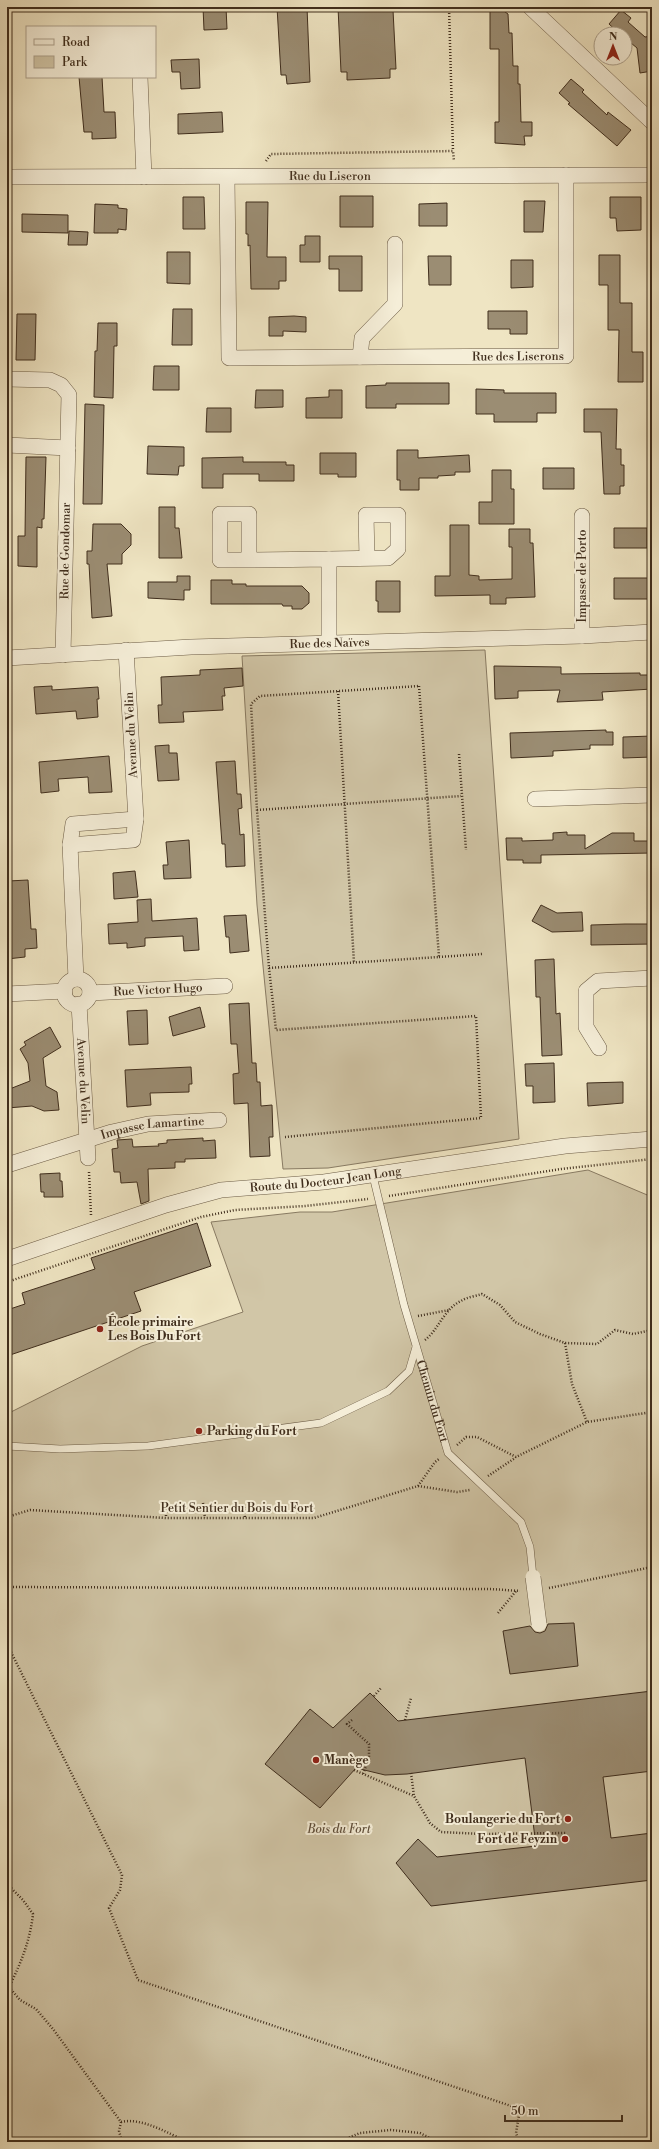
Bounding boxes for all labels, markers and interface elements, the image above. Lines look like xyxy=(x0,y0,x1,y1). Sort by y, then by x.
legend xyxy=(26,26,156,78)
north arrow xyxy=(593,26,633,66)
text: N xyxy=(609,30,618,44)
text: Road xyxy=(62,35,90,50)
text: Park xyxy=(62,55,88,70)
street label: Rue du Liseron xyxy=(289,169,371,184)
street label: Rue des Liserons xyxy=(472,349,564,365)
street label: Rue de Gondomar xyxy=(57,502,74,600)
street label: Impasse de Porto xyxy=(575,529,590,622)
street label: Rue des Naïves xyxy=(289,635,370,652)
street label: Avenue du Velin xyxy=(122,691,141,780)
street label: Rue Victor Hugo xyxy=(113,980,203,1000)
street label: Avenue du Velin xyxy=(73,1036,93,1125)
street label: Impasse Lamartine xyxy=(99,1114,205,1143)
street label: Route du Docteur Jean Long xyxy=(249,1163,403,1196)
place label: École primaire Les Bois Du Fort xyxy=(108,1313,201,1344)
marker: École primaire Les Bois Du Fort xyxy=(95,1324,105,1334)
street label: Chemin du Fort xyxy=(413,1358,452,1445)
place label: Parking du Fort xyxy=(207,1424,297,1439)
marker: Parking du Fort xyxy=(194,1426,204,1436)
street label: Petit Sentier du Bois du Fort xyxy=(161,1501,314,1516)
place label: Manège xyxy=(324,1753,369,1768)
marker: Manège xyxy=(311,1755,321,1765)
place label: Boulangerie du Fort xyxy=(445,1812,561,1827)
marker: Boulangerie du Fort xyxy=(563,1814,573,1824)
park label: Bois du Fort xyxy=(306,1822,372,1837)
place label: Fort de Feyzin xyxy=(477,1832,558,1847)
marker: Fort de Feyzin xyxy=(560,1834,570,1844)
scale bar xyxy=(505,2097,622,2123)
text: 50 m xyxy=(511,2104,539,2119)

